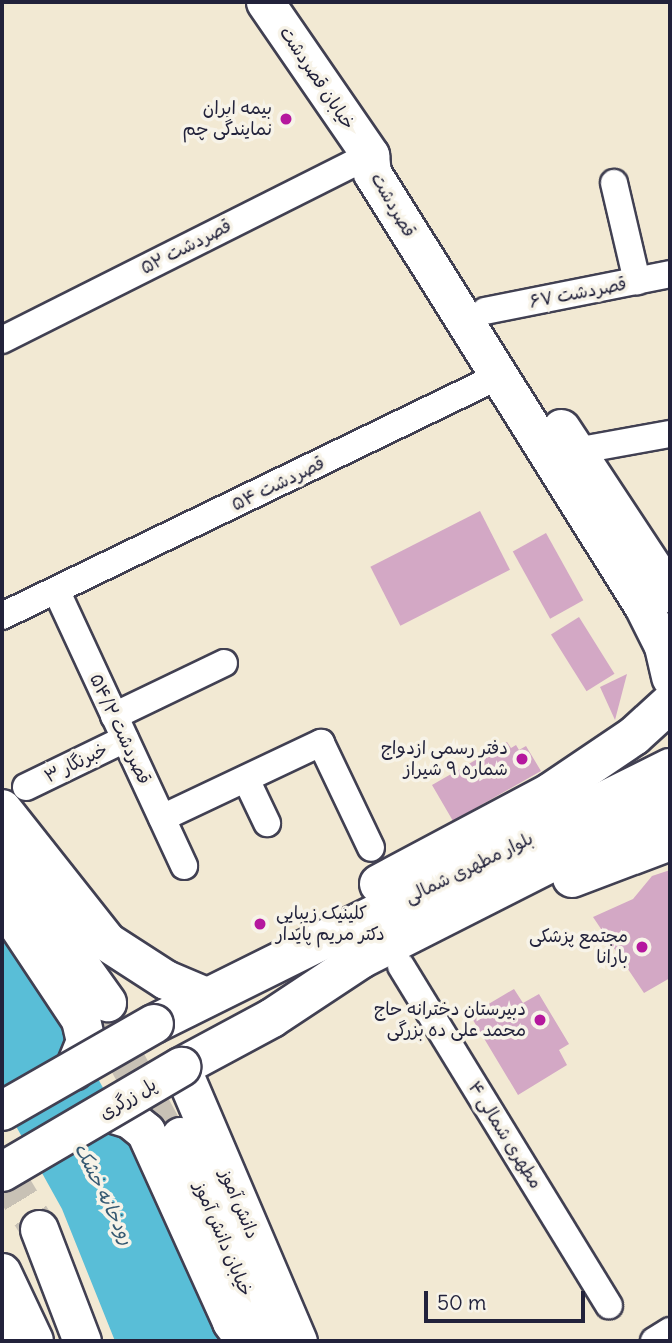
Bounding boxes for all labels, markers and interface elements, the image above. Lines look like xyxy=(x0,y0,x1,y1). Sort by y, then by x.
street label: خیابان قصردشت xyxy=(275,22,359,134)
place label: بیمه ایران نمایندگی چم xyxy=(183,98,272,140)
marker: بیمه ایران نمایندگی چم xyxy=(278,111,294,127)
street label: قصردشت xyxy=(366,169,420,241)
street label: ۵۲ قصردشت xyxy=(137,215,235,279)
street label: ۶۷ قصردشت xyxy=(528,273,628,313)
street label: ۵۴ قصردشت xyxy=(228,452,328,516)
street label: ۵۴/۲ قصردشت xyxy=(85,670,155,788)
place label: دفتر رسمی ازدواج شماره ۹ شیراز xyxy=(381,738,508,780)
street label: ۳ خبرنگار xyxy=(41,739,111,787)
marker: دفتر رسمی ازدواج شماره ۹ شیراز xyxy=(514,751,530,767)
street label: بلوار مطهرى شمالى xyxy=(401,828,537,908)
place label: کلینیک زیبایی دکتر مریم پایدار xyxy=(276,903,385,946)
marker: کلینیک زیبایی دکتر مریم پایدار xyxy=(250,914,270,934)
place label: مجتمع پزشکی بارانا xyxy=(529,926,628,968)
marker: مجتمع پزشکی بارانا xyxy=(634,939,650,955)
place label: دبیرستان دخترانه حاج محمد علی ده بزرگی xyxy=(374,999,526,1042)
marker: دبیرستان دخترانه حاج محمد علی ده بزرگی xyxy=(532,1012,548,1028)
street label: پل زرگری xyxy=(96,1074,160,1124)
street label: ۴ مطهری شمالی xyxy=(463,1077,547,1193)
water label: رودخانه خشک xyxy=(70,1139,138,1249)
street label: دانش آموز xyxy=(215,1166,263,1242)
street label: خیابان دانش آموز xyxy=(189,1179,257,1299)
scale bar xyxy=(427,1276,588,1320)
text: 50 m xyxy=(437,1289,486,1316)

